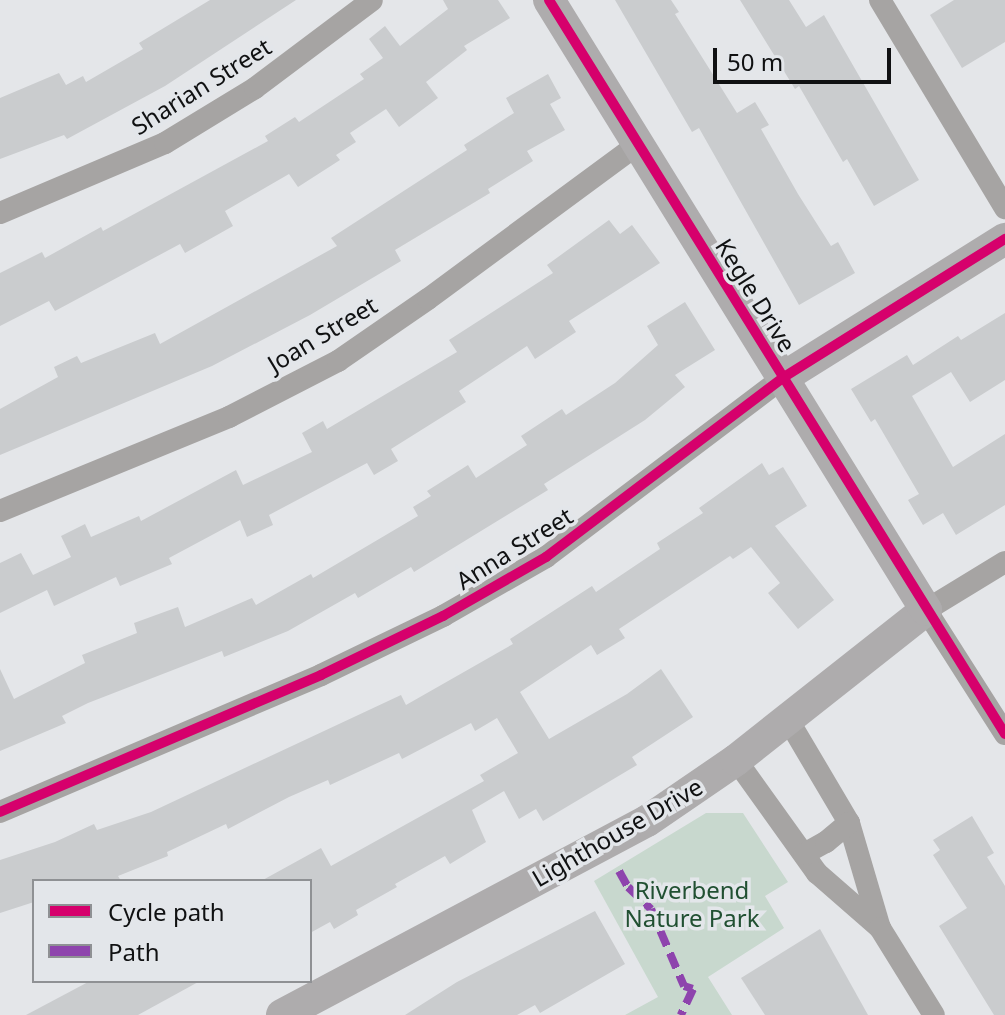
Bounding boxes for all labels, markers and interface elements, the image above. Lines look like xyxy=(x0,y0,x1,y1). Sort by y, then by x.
street label: Sharian Street xyxy=(126,32,276,140)
scale bar xyxy=(717,32,895,82)
text: 50 m xyxy=(727,45,783,78)
street label: Kegle Drive xyxy=(710,233,802,357)
street label: Joan Street xyxy=(262,290,382,378)
street label: Anna Street xyxy=(451,501,577,595)
street label: Lighthouse Drive xyxy=(527,772,707,892)
park label: Riverbend Nature Park xyxy=(624,876,760,932)
legend xyxy=(32,879,312,983)
text: Cycle path xyxy=(108,895,225,928)
text: Path xyxy=(108,935,159,968)

